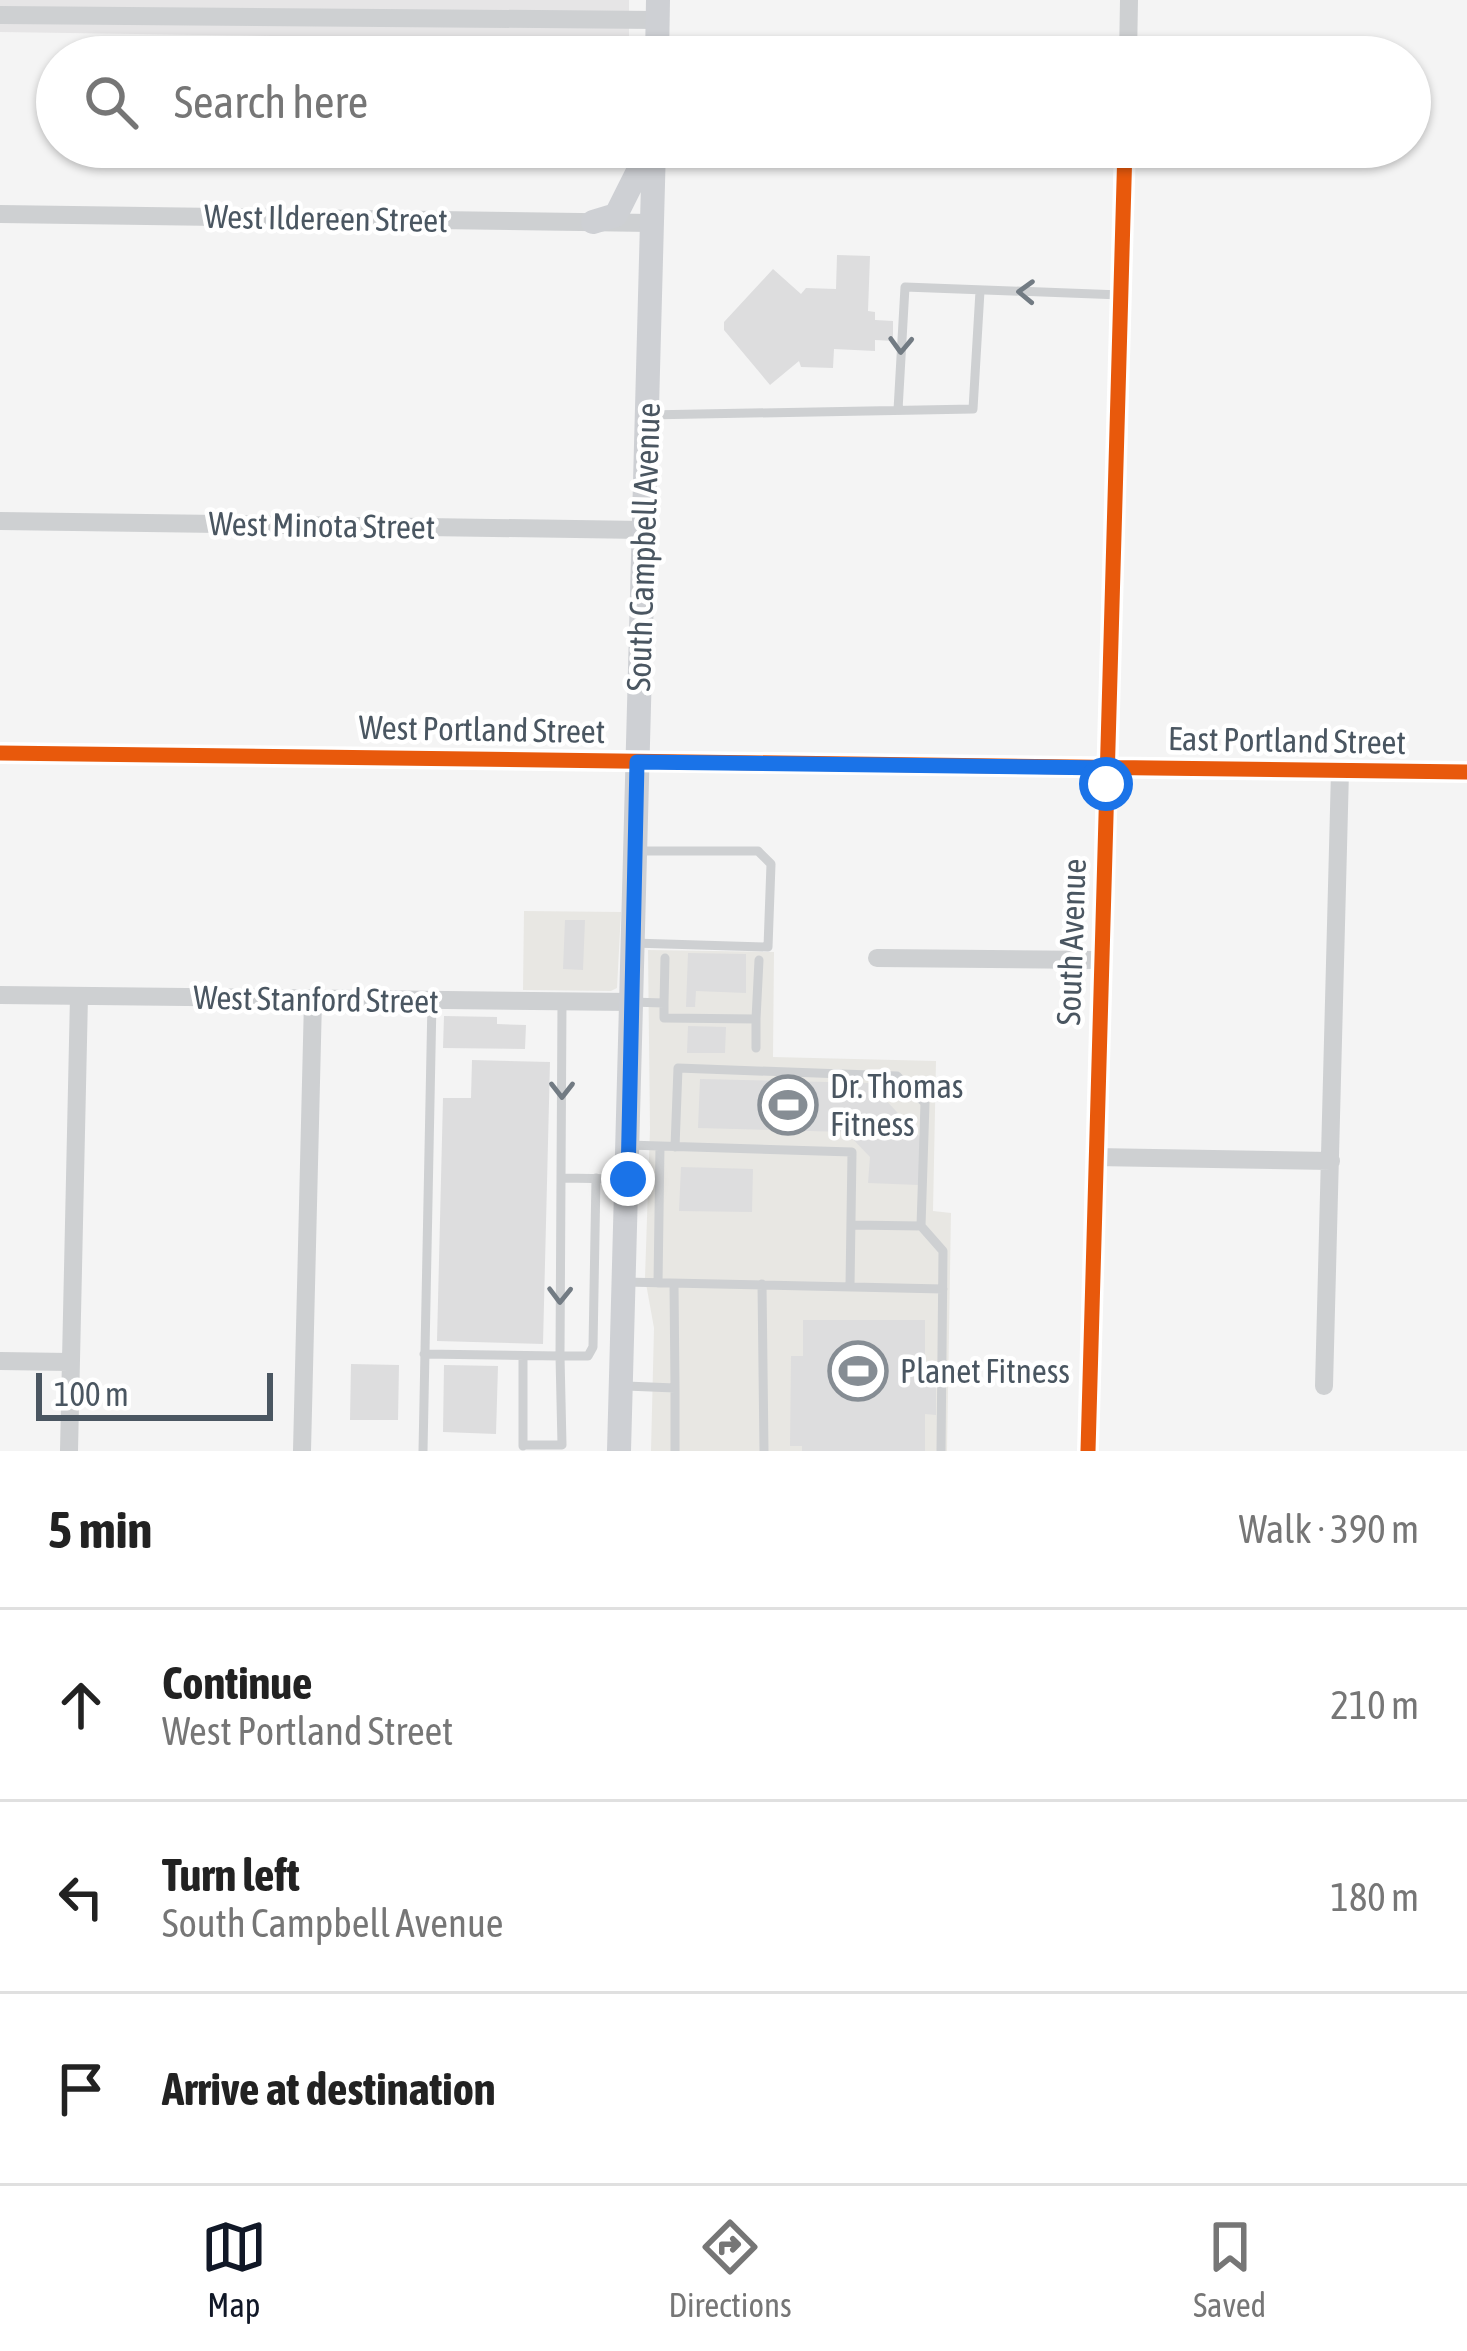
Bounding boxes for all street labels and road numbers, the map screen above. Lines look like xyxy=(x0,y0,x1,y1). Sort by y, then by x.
street label: West Ildereen Street xyxy=(204,197,448,239)
street label: South Campbell Avenue xyxy=(619,402,667,692)
street label: West Minota Street xyxy=(208,504,436,546)
street label: West Portland Street xyxy=(358,708,606,750)
street label: East Portland Street xyxy=(1168,719,1406,761)
street label: South Avenue xyxy=(1049,858,1093,1026)
street label: West Stanford Street xyxy=(193,978,439,1020)

